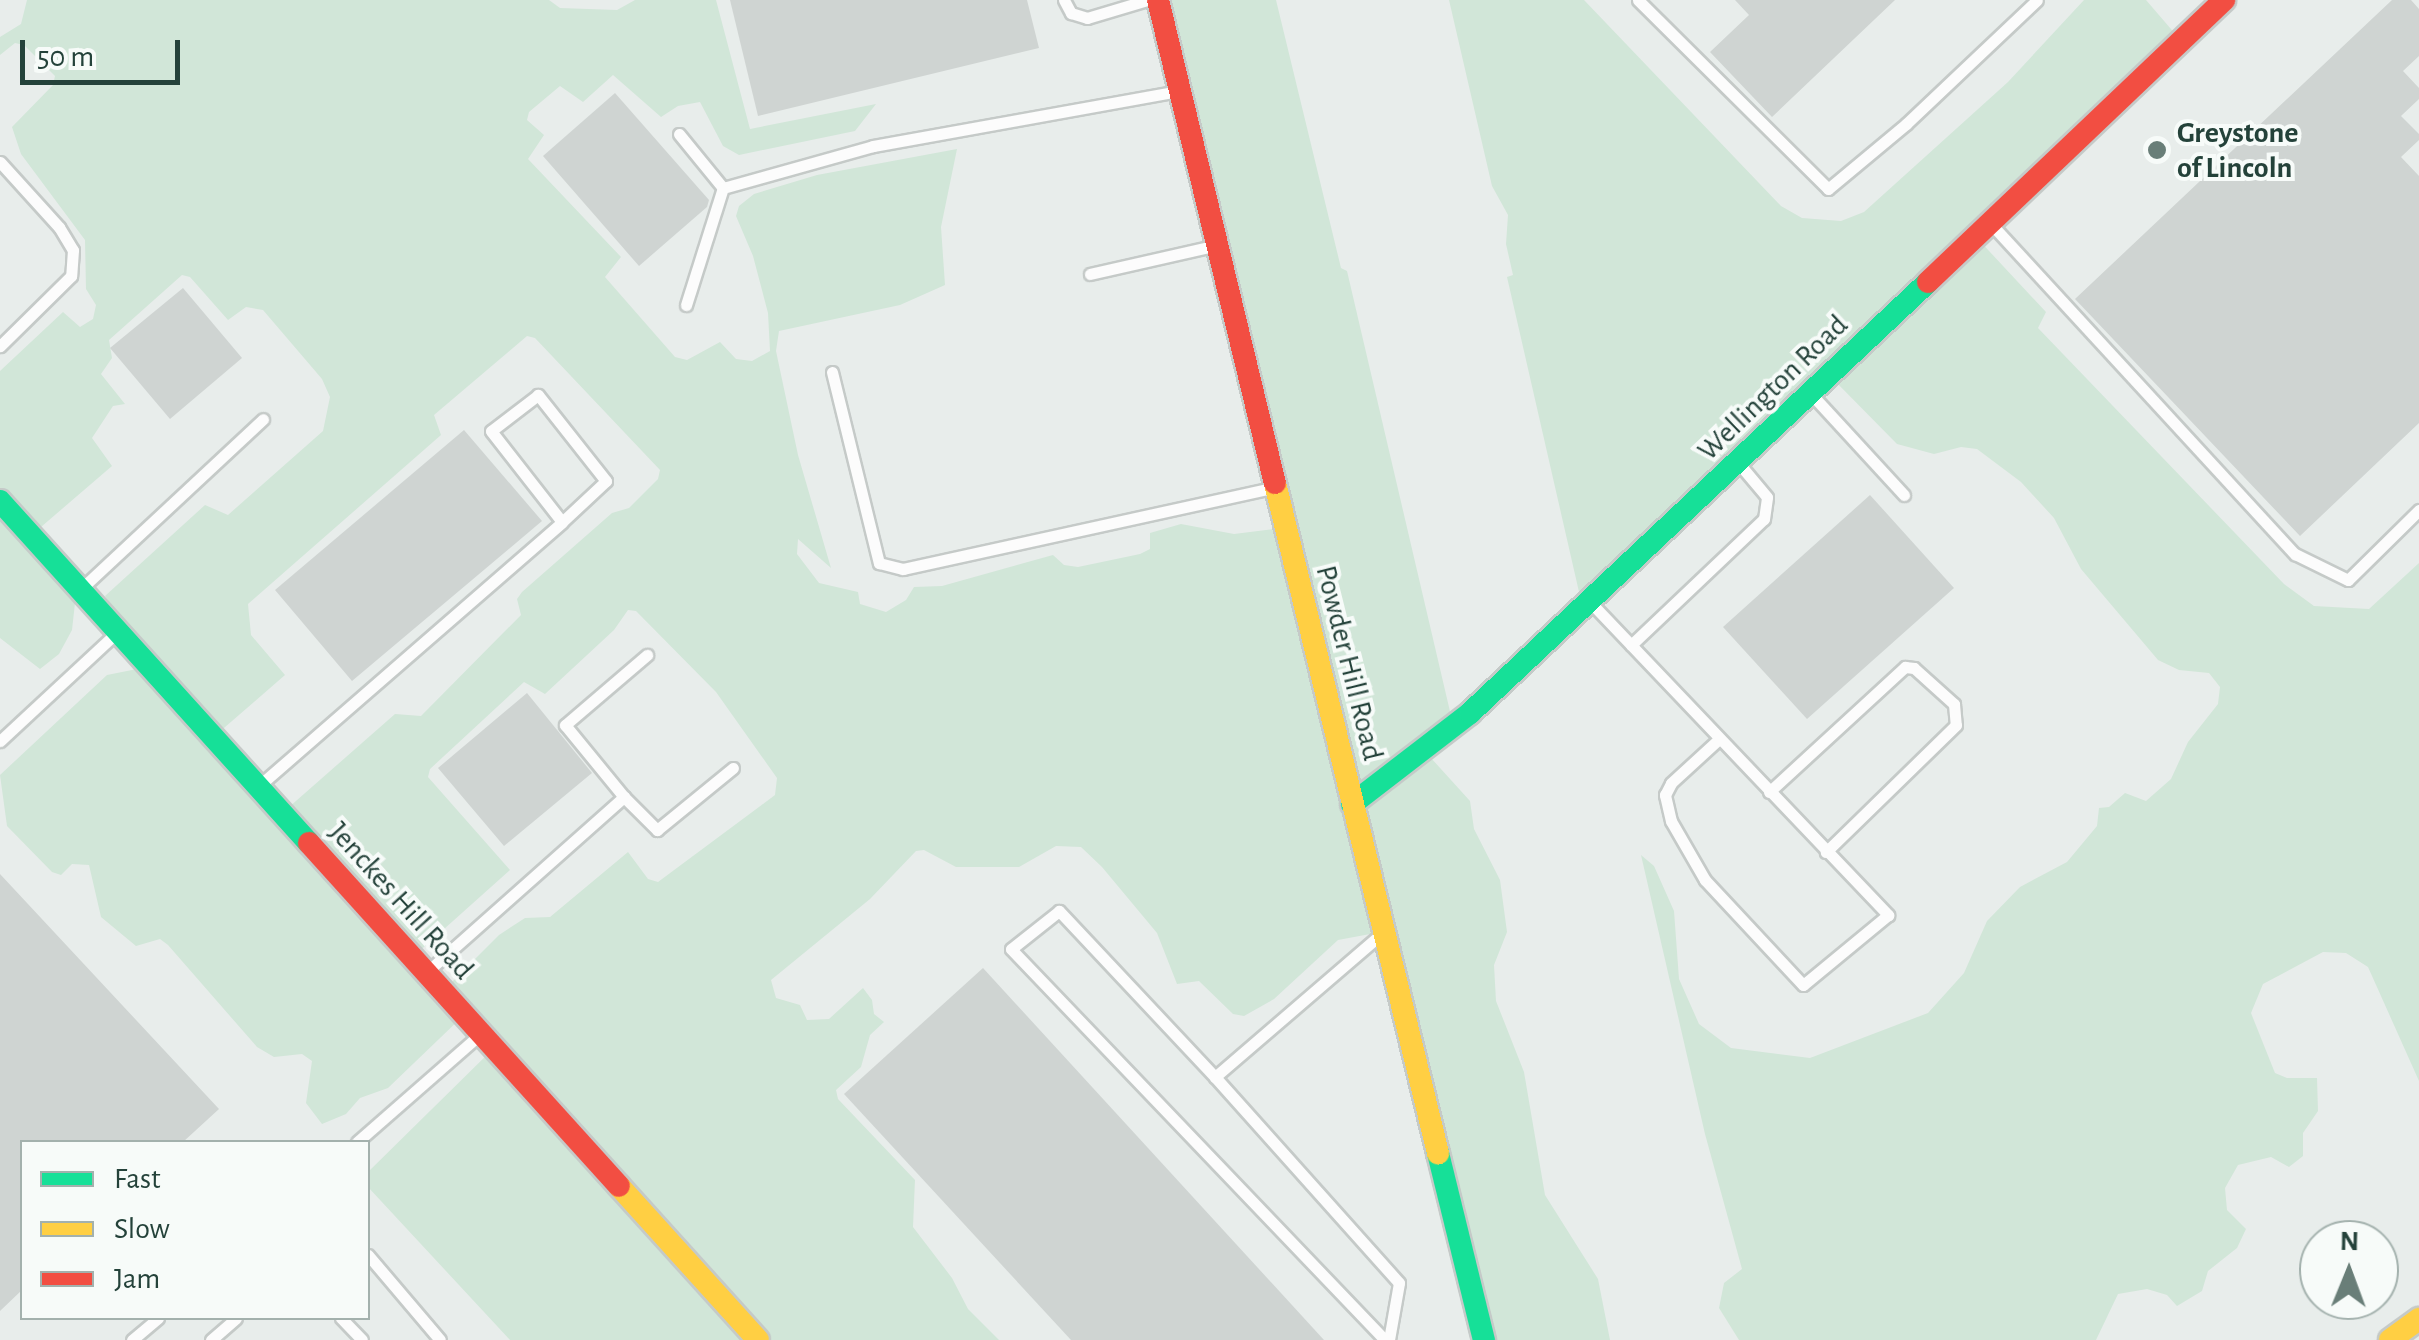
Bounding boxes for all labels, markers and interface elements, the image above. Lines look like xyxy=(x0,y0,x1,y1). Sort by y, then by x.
scale bar xyxy=(25,20,185,82)
text: 50 m xyxy=(37,42,94,72)
place label: Greystone of Lincoln xyxy=(2177,115,2298,186)
marker: Greystone of Lincoln xyxy=(2146,139,2168,161)
street label: Wellington Road xyxy=(1690,307,1856,469)
street label: Powder Hill Road xyxy=(1307,562,1391,764)
street label: Jenckes Hill Road xyxy=(321,815,481,987)
legend xyxy=(20,1140,370,1320)
text: Fast xyxy=(114,1164,161,1194)
text: Slow xyxy=(114,1214,170,1244)
north arrow xyxy=(2299,1220,2399,1320)
text: N xyxy=(2340,1228,2359,1256)
text: Jam xyxy=(114,1264,160,1294)

